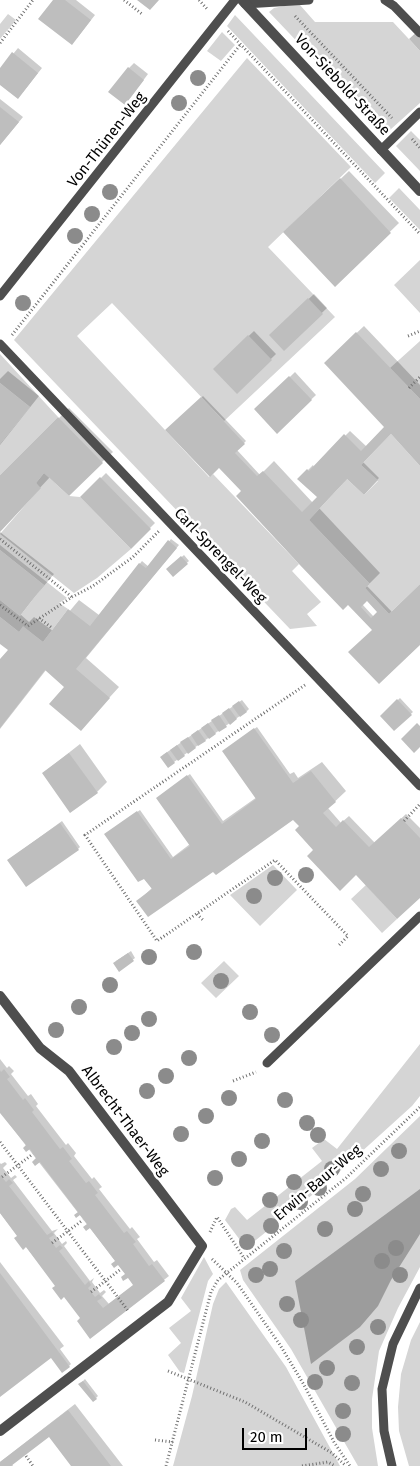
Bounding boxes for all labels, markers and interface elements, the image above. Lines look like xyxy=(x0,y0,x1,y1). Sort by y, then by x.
street label: Von-Siebold-Straße xyxy=(290,31,394,139)
street label: Von-Thünen-Weg xyxy=(64,89,150,191)
street label: Carl-Sprengel-Weg xyxy=(170,505,270,607)
street label: Albrecht-Thaer-Weg xyxy=(78,1062,172,1180)
street label: Erwin-Baur-Weg xyxy=(270,1141,366,1225)
scale bar xyxy=(245,1418,310,1450)
text: 20 m xyxy=(250,1428,283,1446)

